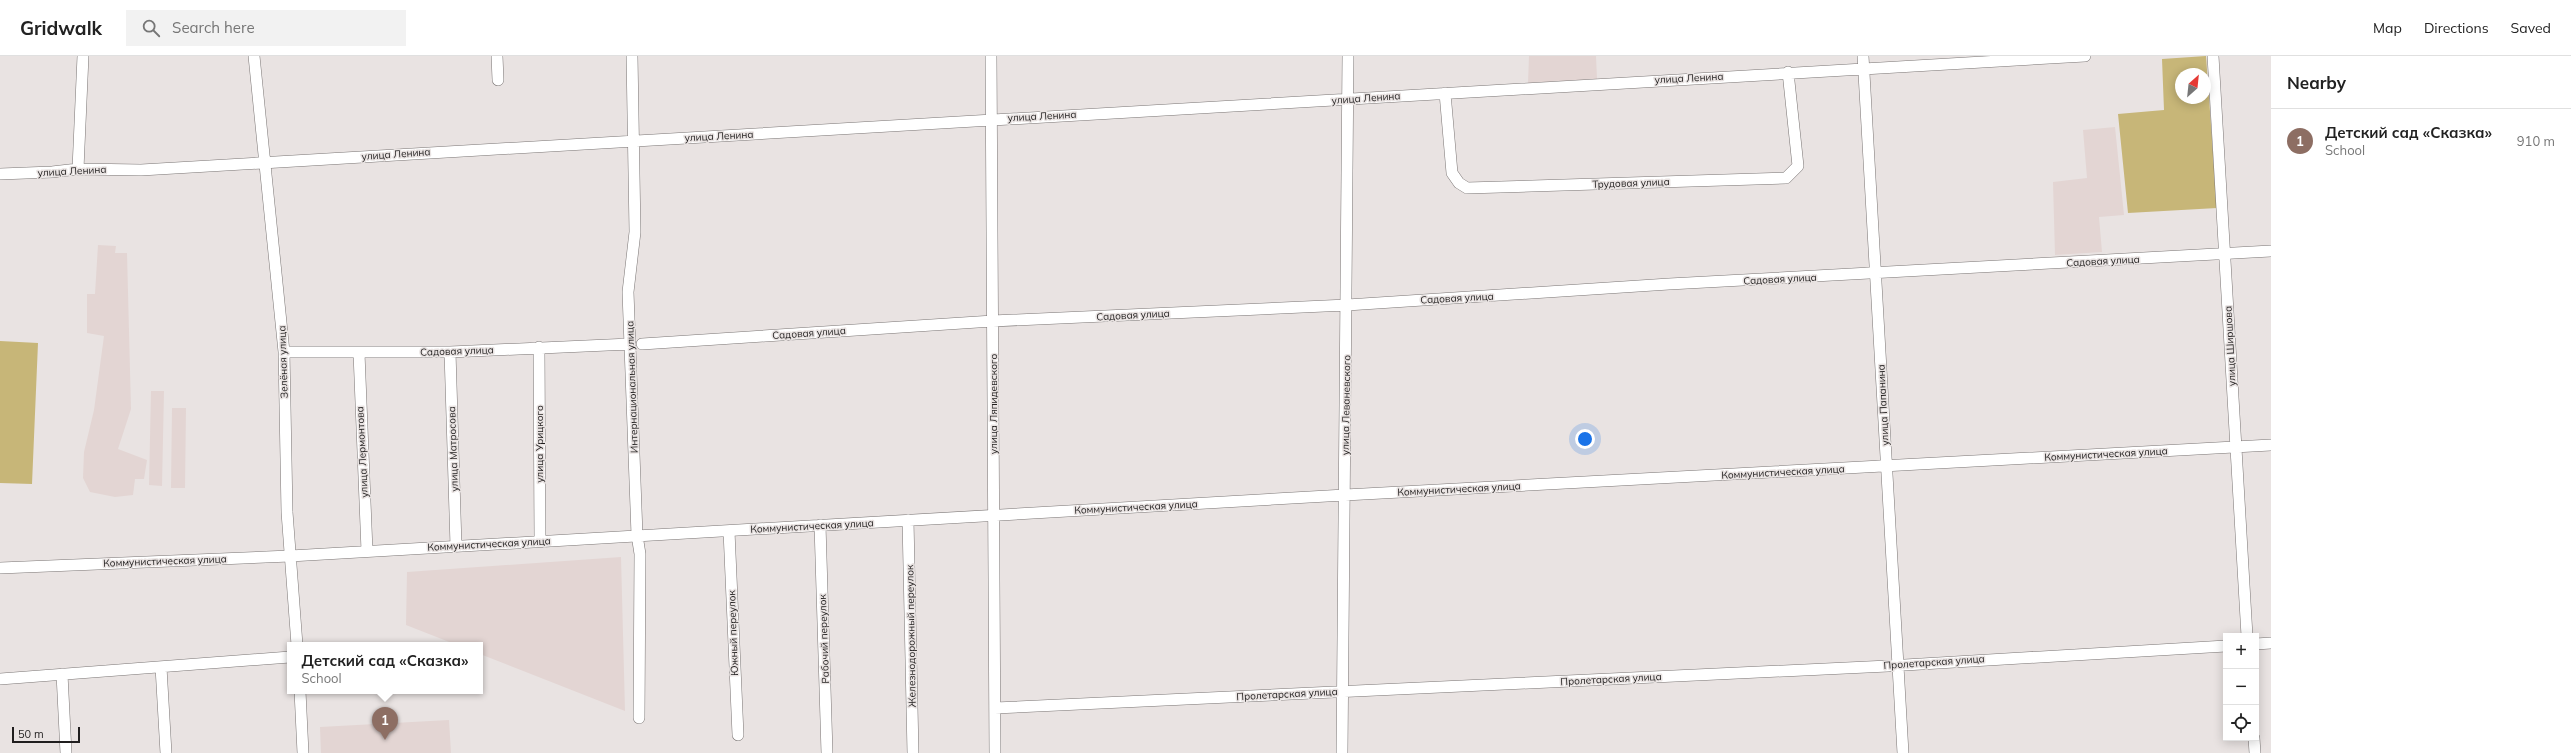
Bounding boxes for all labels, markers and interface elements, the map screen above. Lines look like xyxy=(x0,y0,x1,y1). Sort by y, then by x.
search box xyxy=(126,10,406,46)
text: Gridwalk xyxy=(20,16,102,40)
icon: search xyxy=(140,17,162,39)
text: Search here xyxy=(172,18,255,37)
text: Map xyxy=(2373,19,2402,37)
text: Directions xyxy=(2424,19,2489,37)
text: Saved xyxy=(2511,19,2551,37)
north arrow xyxy=(2175,68,2211,104)
street label: улица Ленина xyxy=(1654,70,1724,86)
text: Nearby xyxy=(2287,72,2346,93)
street label: улица Ленина xyxy=(1331,89,1401,107)
street label: улица Ленина xyxy=(1007,108,1077,124)
text: Детский сад «Сказка» xyxy=(2325,123,2492,142)
street label: улица Ленина xyxy=(684,128,754,144)
text: 1 xyxy=(2296,133,2304,149)
text: 910 m xyxy=(2517,133,2555,149)
text: School xyxy=(2325,142,2365,158)
street label: улица Ленина xyxy=(361,145,431,163)
street label: улица Ленина xyxy=(37,163,107,179)
street label: Трудовая улица xyxy=(1592,175,1670,191)
street label: Садовая улица xyxy=(2066,253,2140,269)
street label: Садовая улица xyxy=(1743,271,1817,287)
street label: Садовая улица xyxy=(1420,290,1494,306)
street label: улица Ширшова xyxy=(2221,306,2239,386)
street label: Садовая улица xyxy=(1096,307,1170,323)
street label: Интернациональная улица xyxy=(623,321,641,453)
street label: Садовая улица xyxy=(772,324,846,342)
street label: Зелёная улица xyxy=(275,325,291,399)
street label: Садовая улица xyxy=(420,343,494,359)
street label: улица Ляпидевского xyxy=(987,354,1000,454)
street label: улица Леваневского xyxy=(1339,355,1353,455)
street label: улица Папанина xyxy=(1874,364,1892,446)
street label: улица Урицкого xyxy=(533,405,546,483)
street label: улица Лермонтова xyxy=(353,406,371,498)
street label: улица Матросова xyxy=(445,406,461,492)
your location xyxy=(1575,429,1595,449)
street label: Коммунистическая улица xyxy=(2044,444,2168,464)
street label: Коммунистическая улица xyxy=(1721,462,1845,482)
street label: Коммунистическая улица xyxy=(1397,479,1521,499)
street label: Коммунистическая улица xyxy=(1074,497,1198,517)
street label: Коммунистическая улица xyxy=(750,516,874,536)
street label: Коммунистическая улица xyxy=(427,534,551,554)
street label: Коммунистическая улица xyxy=(103,552,227,570)
street label: Железнодорожный переулок xyxy=(903,564,919,708)
street label: Южный переулок xyxy=(725,589,741,676)
street label: Рабочий переулок xyxy=(816,593,832,684)
map controls xyxy=(2223,633,2259,741)
button: + xyxy=(2223,633,2259,669)
popup xyxy=(287,642,483,694)
text: Детский сад «Сказка» xyxy=(302,651,469,670)
street label: Пролетарская улица xyxy=(1883,652,1985,672)
button: − xyxy=(2223,669,2259,705)
text: School xyxy=(302,670,342,686)
street label: Пролетарская улица xyxy=(1560,670,1662,688)
street label: Пролетарская улица xyxy=(1236,685,1338,703)
button: locate xyxy=(2223,705,2259,741)
pin: 1 xyxy=(372,707,398,740)
scale bar xyxy=(12,725,80,744)
text: 50 m xyxy=(18,727,44,741)

